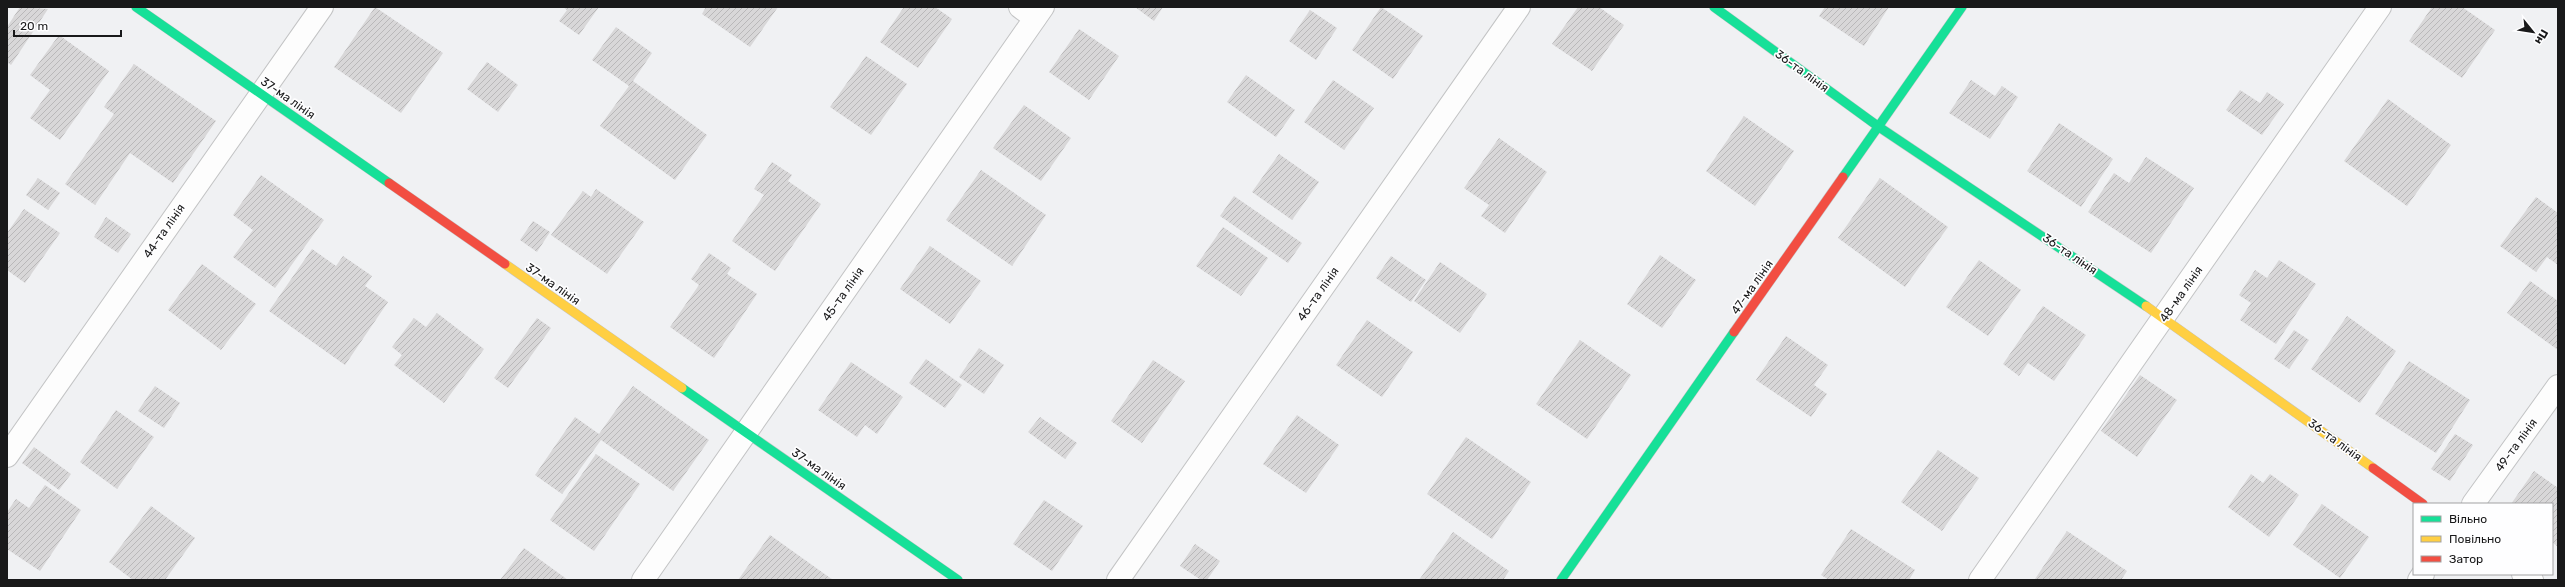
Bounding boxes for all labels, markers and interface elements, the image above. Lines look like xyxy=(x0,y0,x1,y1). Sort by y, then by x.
scale bar xyxy=(14,12,121,38)
north arrow xyxy=(2513,12,2553,52)
text: 20 m xyxy=(20,19,48,33)
text: Пн xyxy=(2532,27,2551,47)
street label: 36-та лінія xyxy=(1773,47,1831,95)
street label: 37-ма лінія xyxy=(258,74,318,122)
street label: 44-та лінія xyxy=(140,201,188,261)
street label: 36-та лінія xyxy=(2040,231,2100,277)
street label: 47-ма лінія xyxy=(1728,257,1776,317)
street label: 37-ма лінія xyxy=(523,260,583,308)
street label: 48-ма лінія xyxy=(2157,263,2205,325)
street label: 45-та лінія xyxy=(819,264,867,324)
street label: 46-та лінія xyxy=(1294,264,1342,324)
street label: 36-та лінія xyxy=(2306,416,2364,464)
street label: 49-та лінія xyxy=(2492,416,2540,474)
street label: 37-ма лінія xyxy=(789,445,849,493)
legend xyxy=(2413,503,2553,575)
text: Вільно xyxy=(2449,512,2487,526)
text: Повільно xyxy=(2449,532,2501,546)
text: Затор xyxy=(2449,552,2483,566)

